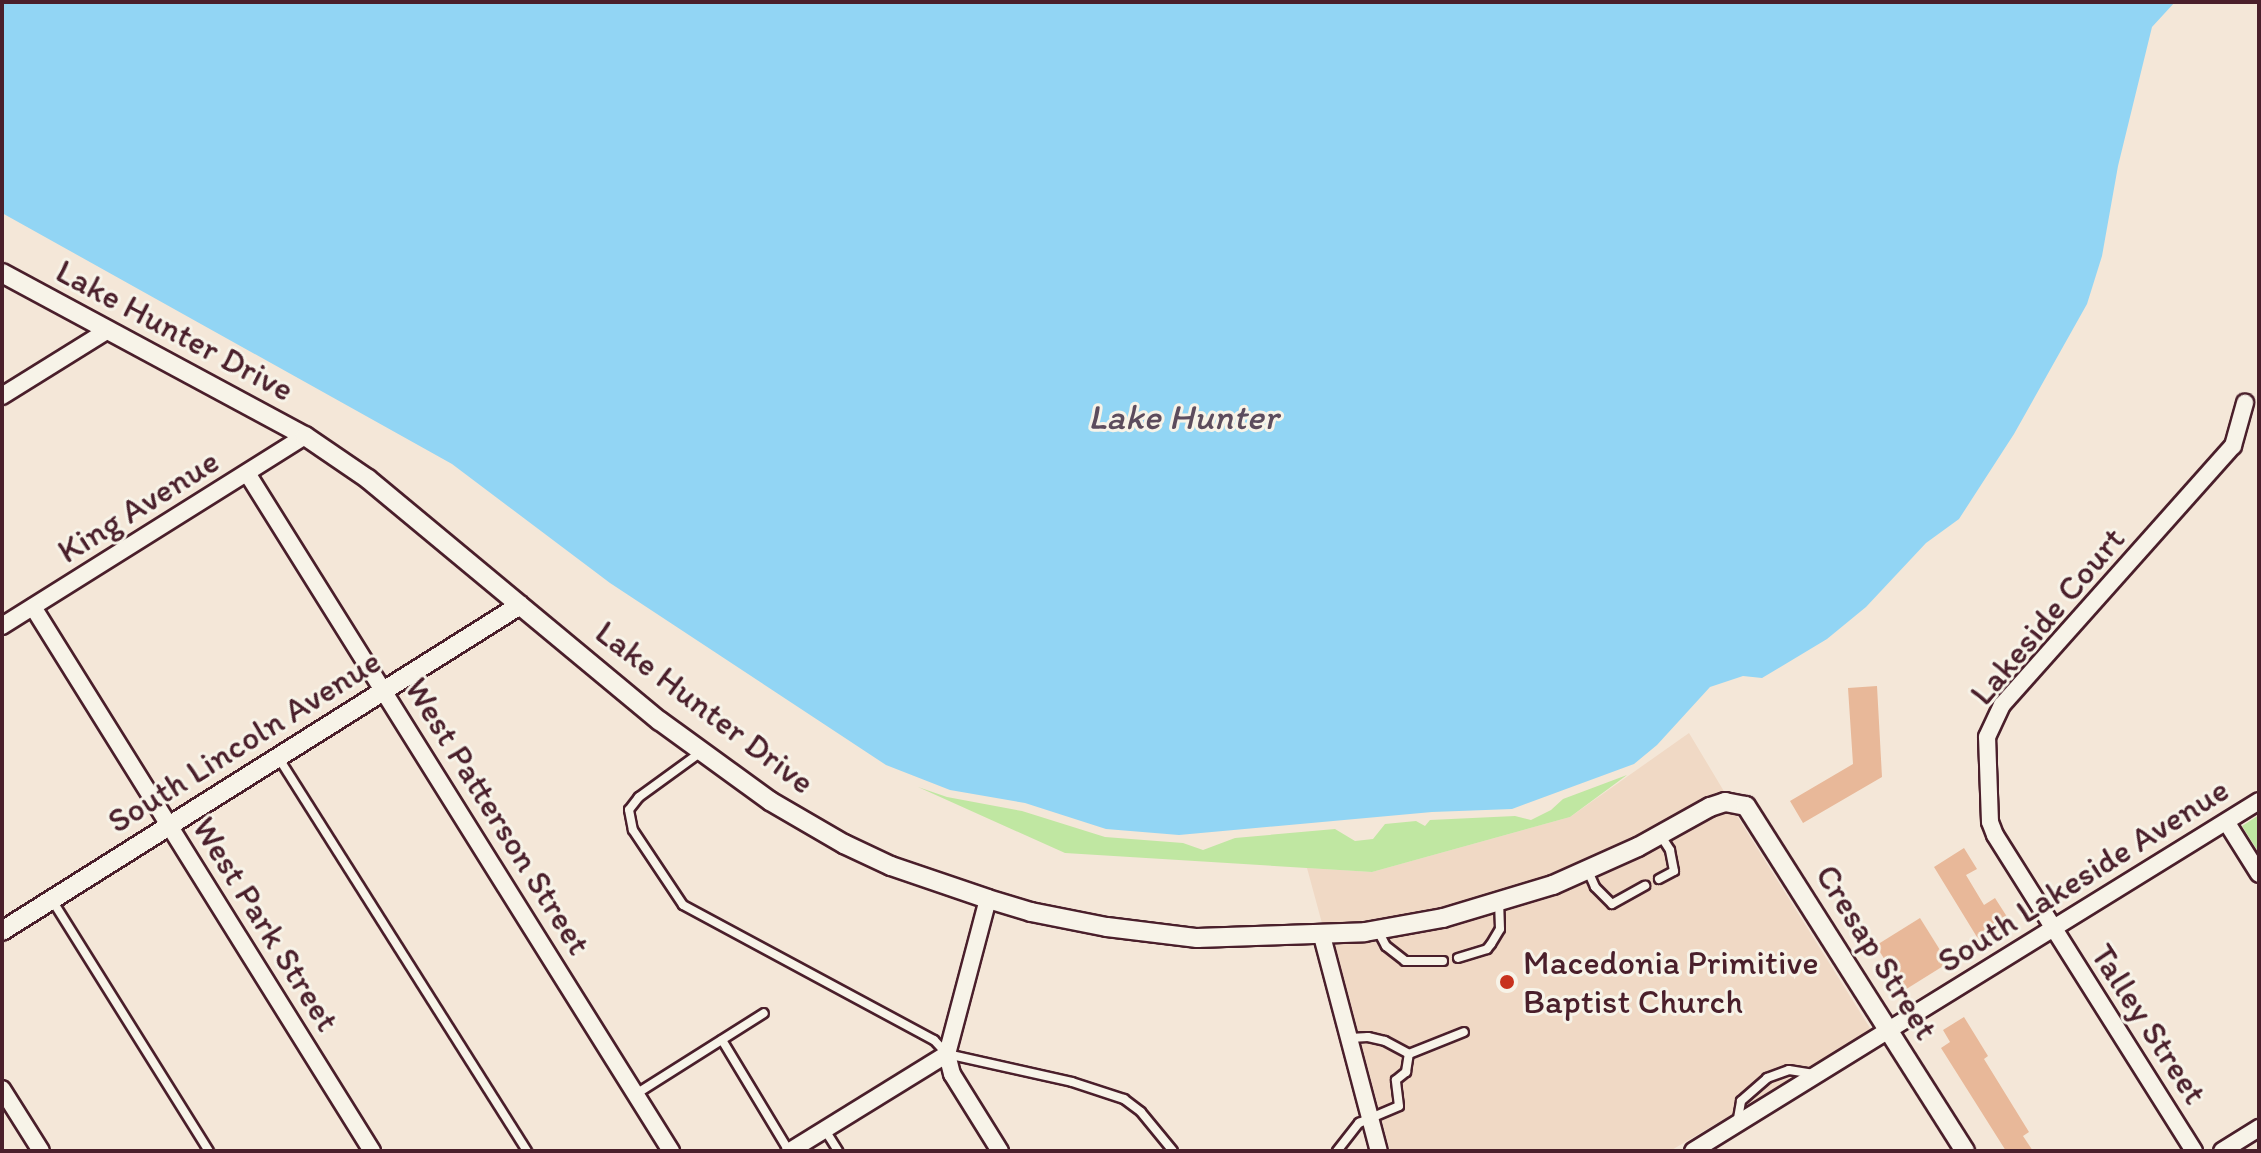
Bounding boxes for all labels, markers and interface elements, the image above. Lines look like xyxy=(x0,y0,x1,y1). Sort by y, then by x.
street label: Lake Hunter Drive xyxy=(49,250,301,410)
water label: Lake Hunter xyxy=(1088,395,1278,439)
street label: King Avenue xyxy=(50,441,226,571)
street label: Lakeside Court xyxy=(1961,519,2133,713)
street label: Lake Hunter Drive xyxy=(587,611,823,803)
street label: South Lincoln Avenue xyxy=(100,641,388,841)
street label: West Patterson Street xyxy=(396,670,600,962)
street label: South Lakeside Avenue xyxy=(1931,769,2235,981)
street label: West Park Street xyxy=(184,810,348,1038)
street label: Cresap Street xyxy=(1807,857,1947,1047)
street label: Talley Street xyxy=(2082,936,2216,1112)
place label: Macedonia Primitive Baptist Church xyxy=(1523,942,1818,1022)
marker: Macedonia Primitive Baptist Church xyxy=(1498,973,1516,991)

